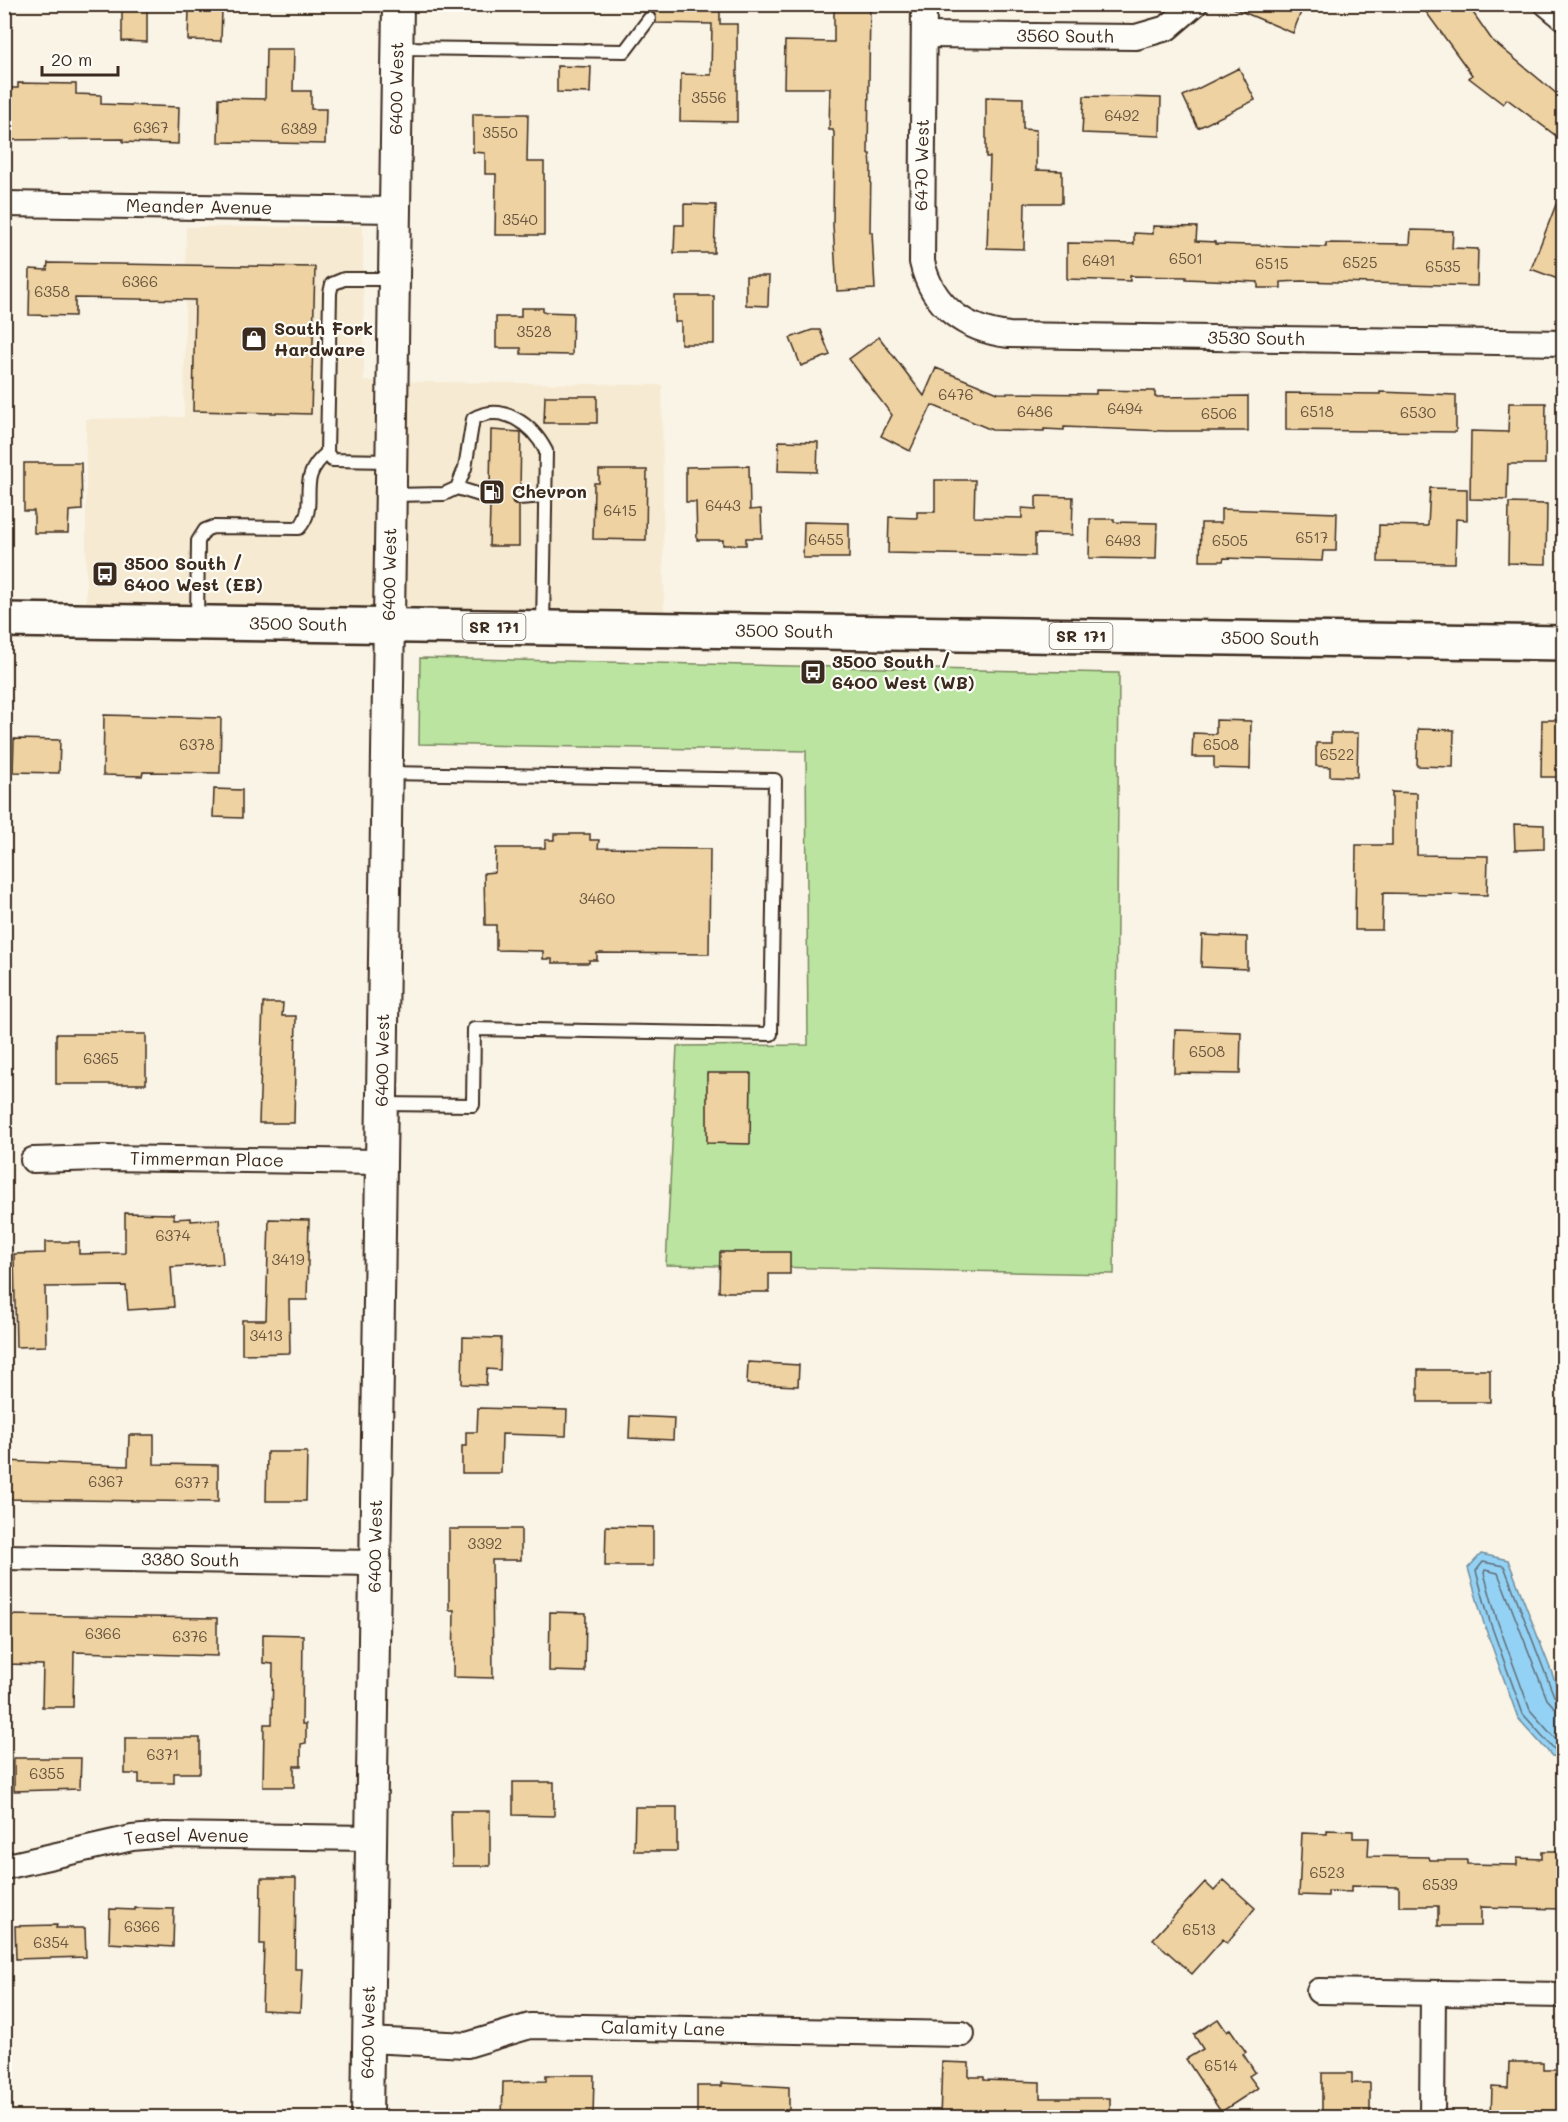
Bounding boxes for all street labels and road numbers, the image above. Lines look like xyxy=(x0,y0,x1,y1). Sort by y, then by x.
street label: 3560 South xyxy=(1016,23,1114,48)
street label: 6400 West xyxy=(383,41,408,135)
street label: 6470 West xyxy=(908,119,934,211)
street label: Meander Avenue xyxy=(126,193,272,219)
street label: 3530 South xyxy=(1207,325,1305,350)
street label: 6400 West xyxy=(376,527,401,621)
street label: 3500 South xyxy=(249,611,347,636)
road number: SR 171 xyxy=(462,614,526,640)
street label: 3500 South xyxy=(735,618,833,643)
road number: SR 171 xyxy=(1050,623,1112,649)
street label: 3500 South xyxy=(1221,625,1319,650)
street label: 6400 West xyxy=(369,1013,394,1107)
street label: Timmerman Place xyxy=(130,1145,284,1172)
street label: 6400 West xyxy=(362,1499,387,1593)
street label: 3380 South xyxy=(141,1546,239,1572)
street label: Teasel Avenue xyxy=(122,1822,249,1850)
street label: 6400 West xyxy=(355,1985,380,2079)
street label: Calamity Lane xyxy=(601,2014,726,2041)

